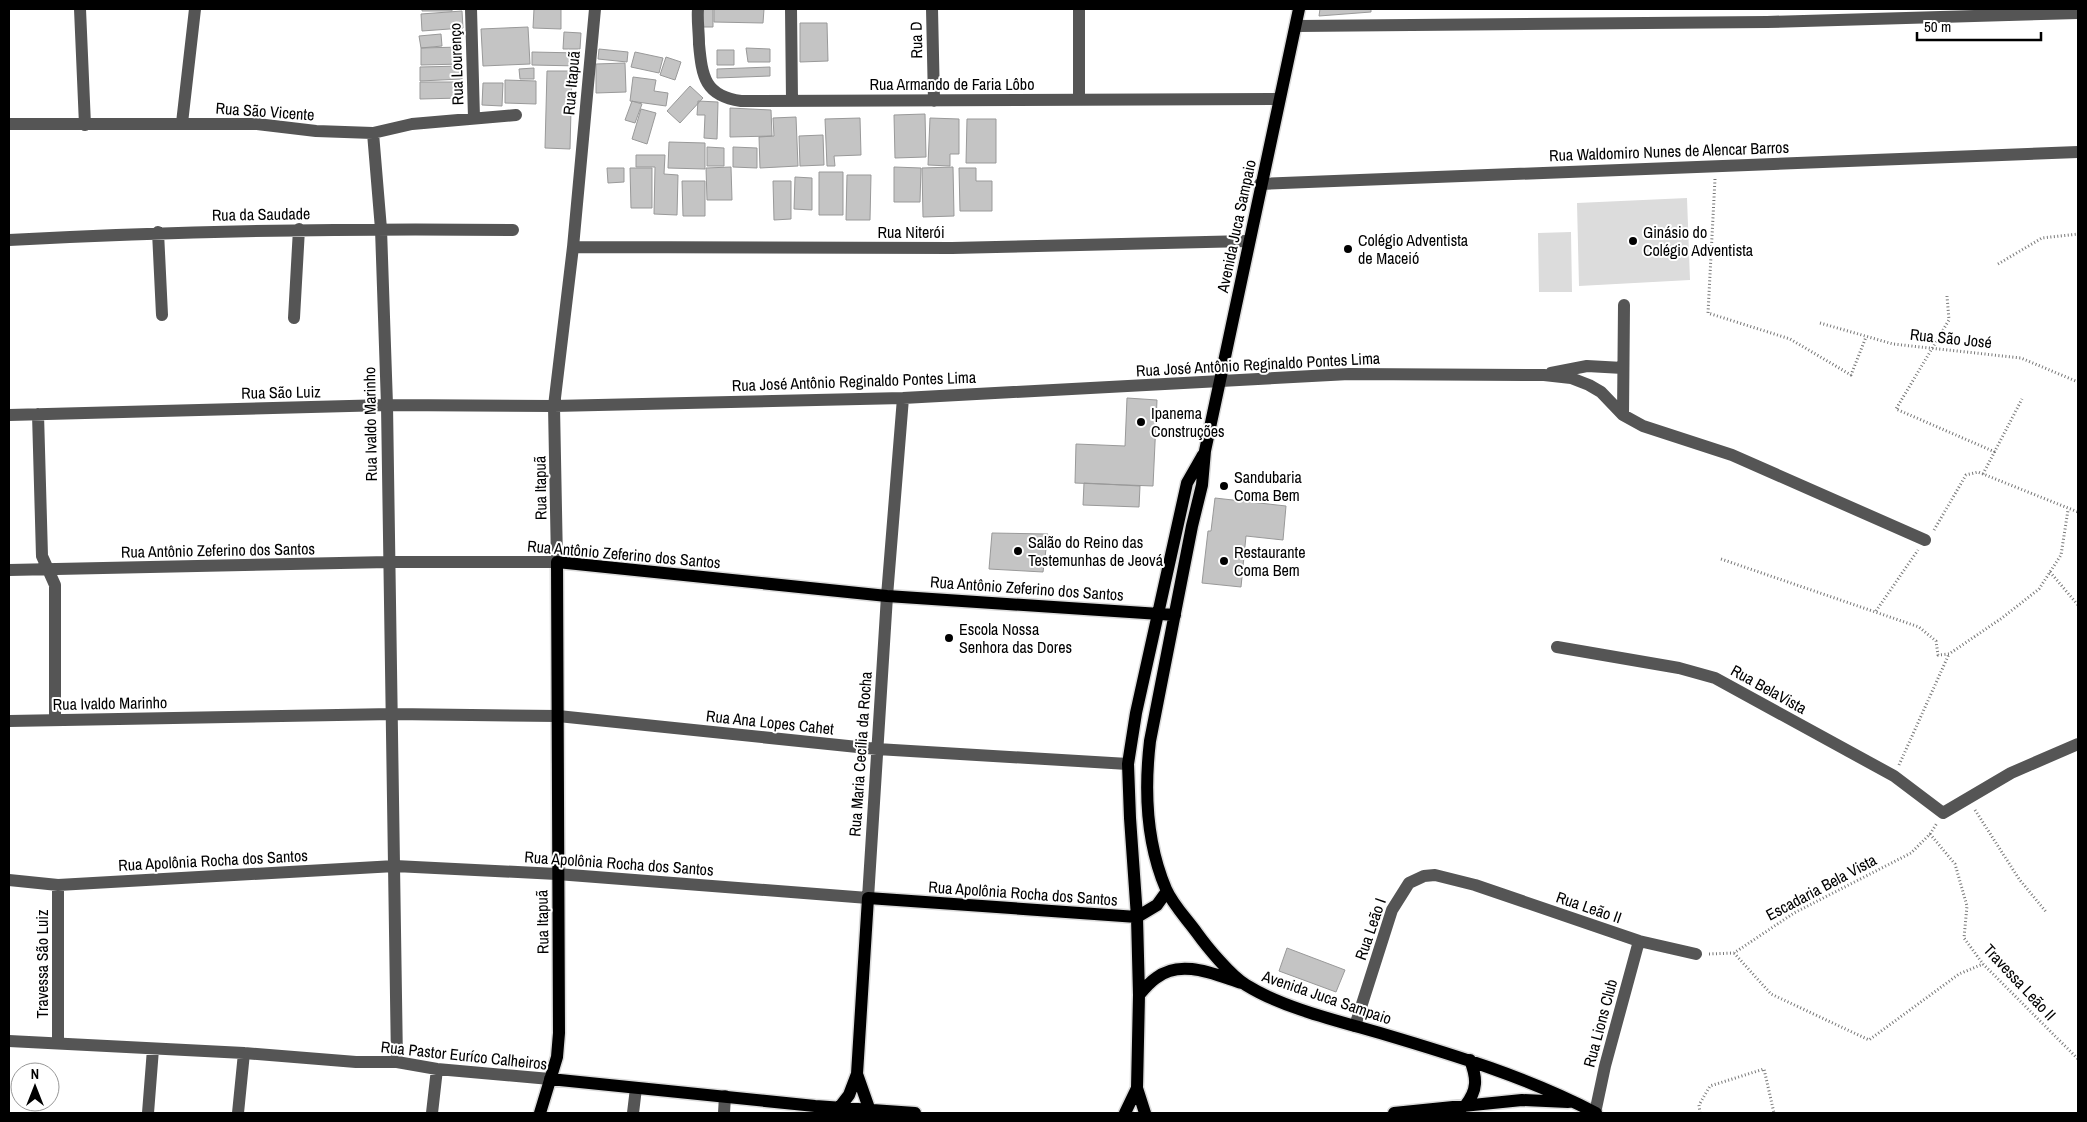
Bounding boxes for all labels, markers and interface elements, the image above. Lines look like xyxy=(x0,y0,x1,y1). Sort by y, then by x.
scale bar xyxy=(1917,10,2041,42)
text: 50 m xyxy=(1924,16,1951,37)
street label: Rua D xyxy=(905,21,927,59)
street label: Rua Lourenço xyxy=(444,22,468,106)
street label: Rua Itapuã xyxy=(557,49,585,116)
street label: Rua Armando de Faria Lôbo xyxy=(870,73,1034,95)
street label: Rua São Vicente xyxy=(215,97,315,125)
street label: Rua Waldomiro Nunes de Alencar Barros xyxy=(1549,136,1789,166)
street label: Avenida Juca Sampaio xyxy=(1211,157,1261,296)
street label: Rua da Saudade xyxy=(212,202,310,226)
street label: Rua Niterói xyxy=(877,221,945,243)
place label: Ginásio do Colégio Adventista xyxy=(1643,221,1754,261)
place label: Colégio Adventista de Maceió xyxy=(1358,229,1469,269)
marker: Ginásio do Colégio Adventista xyxy=(1627,235,1639,247)
marker: Colégio Adventista de Maceió xyxy=(1342,243,1354,255)
street label: Rua São José xyxy=(1909,323,1993,353)
street label: Rua José Antônio Reginaldo Pontes Lima xyxy=(1135,347,1381,381)
street label: Rua José Antônio Reginaldo Pontes Lima xyxy=(732,366,977,396)
street label: Rua Ivaldo Marinho xyxy=(358,367,382,481)
street label: Rua São Luiz xyxy=(241,380,321,404)
place label: Ipanema Construções xyxy=(1151,402,1225,442)
marker: Ipanema Construções xyxy=(1135,416,1147,428)
street label: Rua Itapuã xyxy=(528,455,552,520)
place label: Sandubaria Coma Bem xyxy=(1234,466,1303,506)
marker: Sandubaria Coma Bem xyxy=(1218,480,1230,492)
place label: Salão do Reino das Testemunhas de Jeová xyxy=(1028,531,1164,571)
street label: Rua Antônio Zeferino dos Santos xyxy=(526,535,722,573)
street label: Rua Antônio Zeferino dos Santos xyxy=(121,537,315,563)
place label: Restaurante Coma Bem xyxy=(1234,541,1305,581)
marker: Salão do Reino das Testemunhas de Jeová xyxy=(1012,545,1024,557)
marker: Restaurante Coma Bem xyxy=(1218,555,1230,567)
street label: Rua Antônio Zeferino dos Santos xyxy=(929,570,1125,606)
place label: Escola Nossa Senhora das Dores xyxy=(959,618,1072,658)
marker: Escola Nossa Senhora das Dores xyxy=(943,632,955,644)
street label: Rua BelaVista xyxy=(1727,659,1812,719)
street label: Rua Maria Cecília da Rocha xyxy=(843,670,877,837)
street label: Rua Ivaldo Marinho xyxy=(53,691,167,715)
street label: Rua Ana Lopes Cahet xyxy=(705,704,835,740)
street label: Rua Apolônia Rocha dos Santos xyxy=(118,844,308,876)
street label: Rua Apolônia Rocha dos Santos xyxy=(524,845,714,881)
street label: Escadaria Bela Vista xyxy=(1762,848,1881,925)
street label: Rua Apolônia Rocha dos Santos xyxy=(928,875,1118,911)
street label: Rua Leão II xyxy=(1553,886,1625,928)
street label: Rua Itapuã xyxy=(530,889,554,954)
street label: Rua Leão I xyxy=(1349,895,1391,963)
street label: Travessa São Luiz xyxy=(31,909,53,1018)
street label: Travessa Leão II xyxy=(1979,939,2061,1025)
street label: Avenida Juca Sampaio xyxy=(1258,964,1395,1029)
street label: Rua Lions Club xyxy=(1578,976,1622,1070)
street label: Rua Pastor Euríco Calheiros xyxy=(380,1035,548,1075)
north arrow xyxy=(10,1062,60,1112)
text: N xyxy=(31,1065,39,1083)

